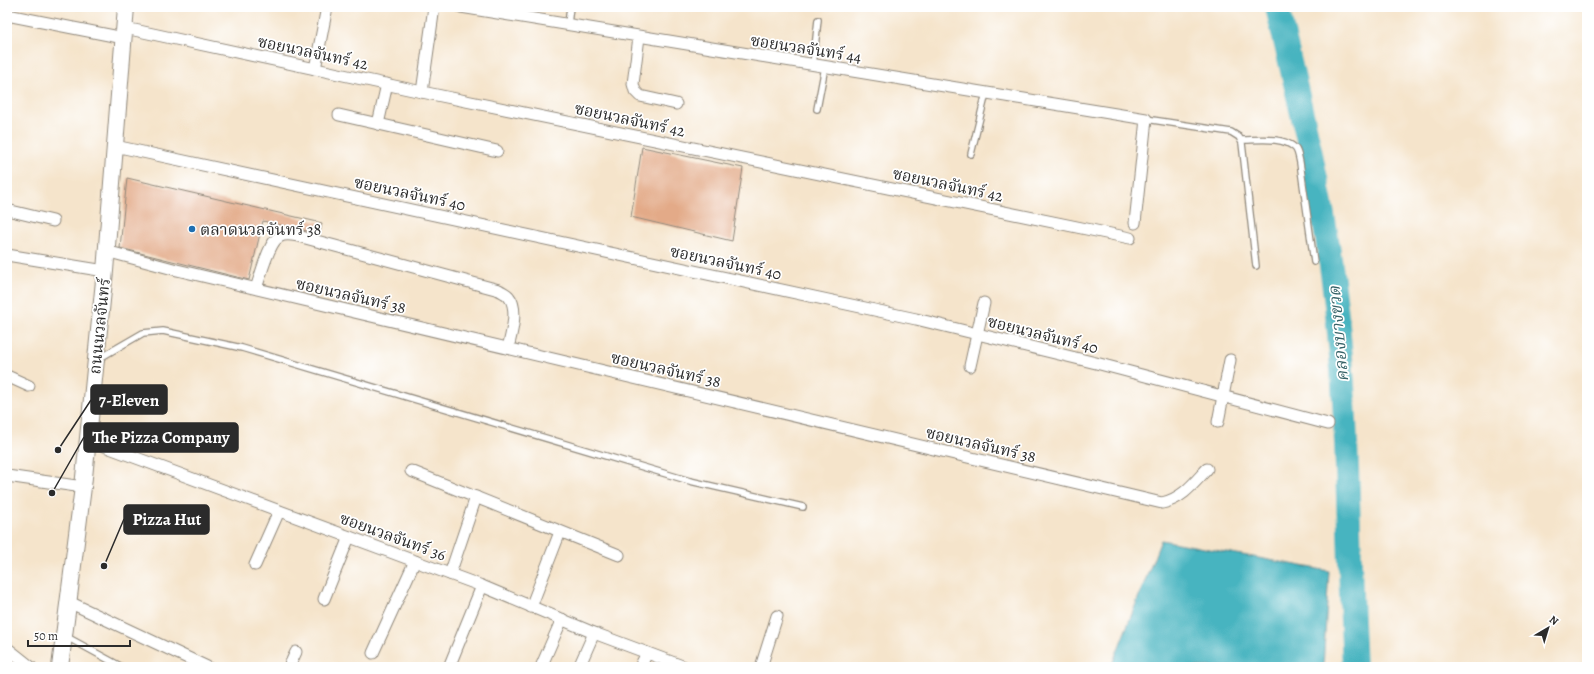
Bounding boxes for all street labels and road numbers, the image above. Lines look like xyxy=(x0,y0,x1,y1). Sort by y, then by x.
street label: ซอยนวลจันทร์ 44 xyxy=(749,29,863,69)
street label: ซอยนวลจันทร์ 42 xyxy=(255,31,370,76)
street label: ซอยนวลจันทร์ 42 xyxy=(572,98,687,143)
street label: ซอยนวลจันทร์ 42 xyxy=(890,163,1005,208)
street label: ซอยนวลจันทร์ 40 xyxy=(352,171,468,217)
street label: ซอยนวลจันทร์ 40 xyxy=(668,240,784,286)
street label: ซอยนวลจันทร์ 38 xyxy=(294,273,408,319)
street label: ถนนนวลจันทร์ xyxy=(84,276,116,375)
street label: ซอยนวลจันทร์ 40 xyxy=(985,311,1100,359)
street label: ซอยนวลจันทร์ 38 xyxy=(609,347,723,393)
street label: ซอยนวลจันทร์ 38 xyxy=(924,422,1038,468)
street label: ซอยนวลจันทร์ 36 xyxy=(336,508,449,566)

